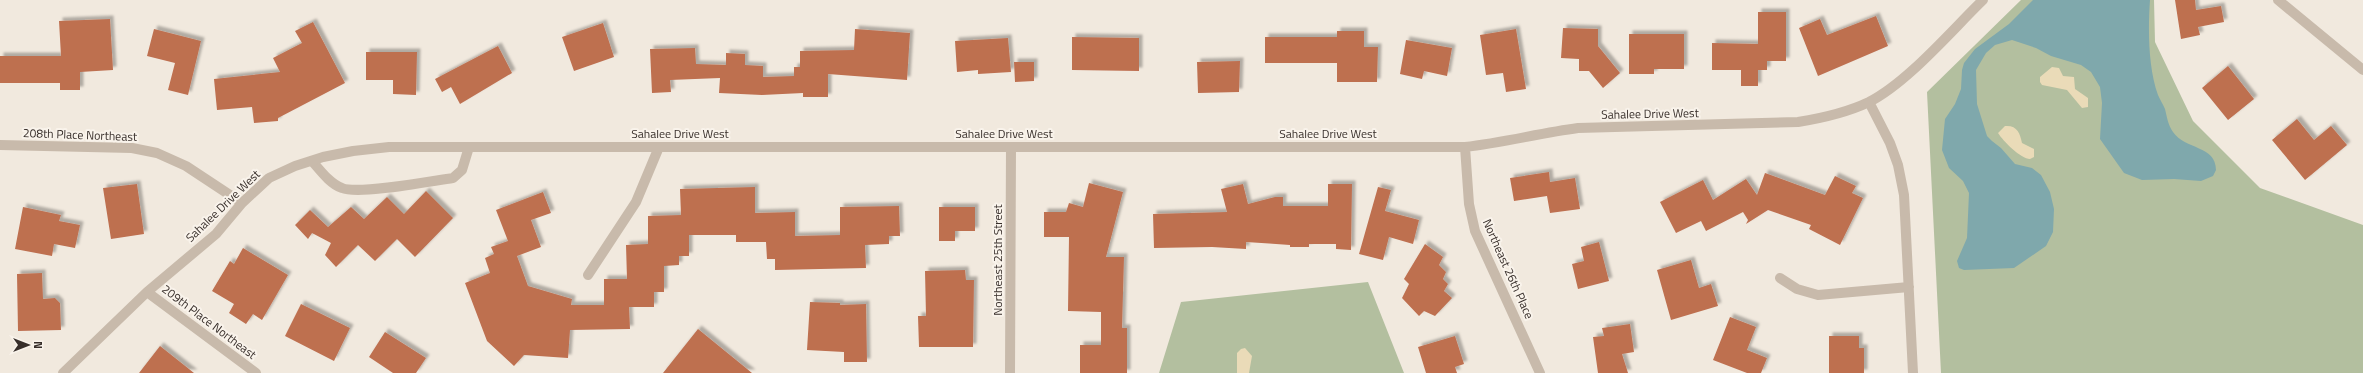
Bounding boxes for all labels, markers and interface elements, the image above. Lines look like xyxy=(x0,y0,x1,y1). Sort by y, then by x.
street label: Sahalee Drive West xyxy=(1601,103,1700,124)
street label: 208th Place Northeast xyxy=(23,123,138,146)
street label: Sahalee Drive West xyxy=(631,124,730,143)
street label: Sahalee Drive West xyxy=(955,124,1054,143)
street label: Sahalee Drive West xyxy=(1279,124,1378,143)
street label: Sahalee Drive West xyxy=(181,164,265,246)
street label: Northeast 25th Street xyxy=(988,204,1007,316)
street label: Northeast 26th Place xyxy=(1478,216,1539,322)
street label: 209th Place Northeast xyxy=(158,280,261,364)
north arrow xyxy=(8,325,48,365)
text: N xyxy=(30,341,46,349)

